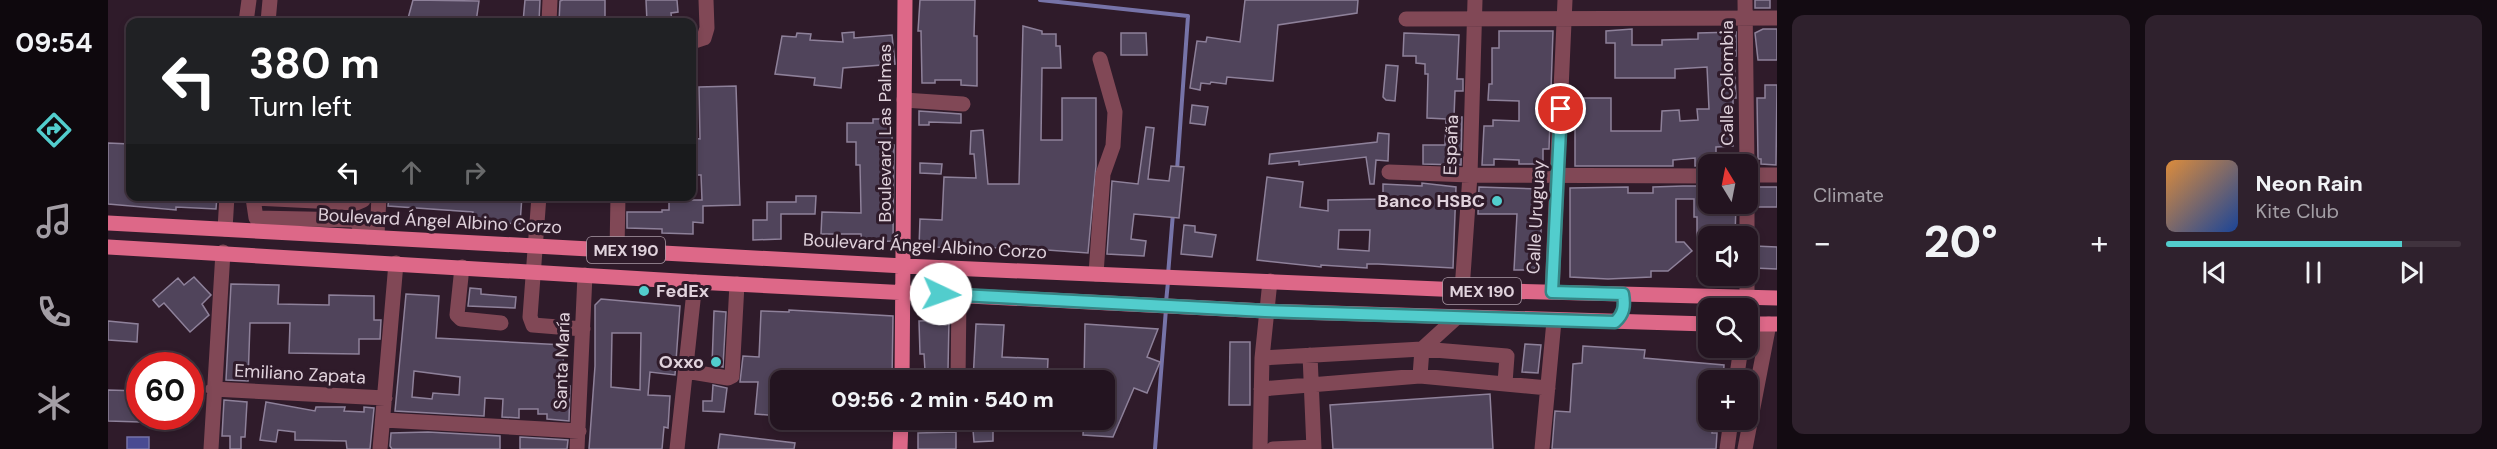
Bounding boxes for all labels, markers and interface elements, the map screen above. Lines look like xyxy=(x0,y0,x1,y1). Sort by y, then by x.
street label: Calle Colombia xyxy=(1715,20,1739,146)
text: 09:54 xyxy=(15,25,93,60)
text: 380 m xyxy=(249,36,380,91)
icon: left xyxy=(150,42,228,120)
street label: Boulevard Las Palmas xyxy=(873,44,897,222)
pin xyxy=(1535,83,1586,134)
text: Turn left xyxy=(249,89,352,124)
icon: arrive xyxy=(1544,92,1577,125)
icon: directions xyxy=(33,109,75,151)
street label: España xyxy=(1438,114,1464,176)
north arrow xyxy=(1698,154,1758,214)
map controls xyxy=(1698,154,1758,430)
icon: left xyxy=(332,156,365,189)
icon: ahead xyxy=(395,156,428,189)
icon: right xyxy=(458,156,491,189)
street label: Calle Uruguay xyxy=(1521,159,1551,275)
text: Neon Rain xyxy=(2256,169,2363,198)
text: Climate xyxy=(1813,182,1884,208)
place label: Banco HSBC xyxy=(1377,189,1485,213)
marker: Banco HSBC xyxy=(1490,194,1504,208)
text: Kite Club xyxy=(2256,198,2339,224)
icon: music xyxy=(33,200,75,242)
street label: Boulevard Ángel Albino Corzo xyxy=(317,203,563,239)
text: 20° xyxy=(1924,212,1998,271)
text: − xyxy=(1813,221,1831,264)
text: + xyxy=(2090,221,2108,264)
button: sound xyxy=(1698,226,1758,286)
street label: Boulevard Ángel Albino Corzo xyxy=(802,228,1048,264)
road number: MEX 190 xyxy=(587,237,665,263)
icon: previous xyxy=(2198,256,2231,289)
icon: pause xyxy=(2297,256,2330,289)
icon: next xyxy=(2395,256,2428,289)
position arrow xyxy=(909,262,973,326)
road number: MEX 190 xyxy=(1443,278,1521,304)
place label: FedEx xyxy=(656,279,709,303)
marker: FedEx xyxy=(637,284,651,298)
icon: phone xyxy=(33,291,75,333)
button: search xyxy=(1698,298,1758,358)
street label: Santa María xyxy=(548,312,576,410)
place label: Oxxo xyxy=(659,350,704,374)
speed limit sign: 60 xyxy=(126,352,204,430)
marker: Oxxo xyxy=(709,355,723,369)
street label: Emiliano Zapata xyxy=(234,359,366,389)
button: + xyxy=(1698,370,1758,430)
icon: climate xyxy=(33,382,75,424)
text: 09:56 · 2 min · 540 m xyxy=(831,385,1054,414)

